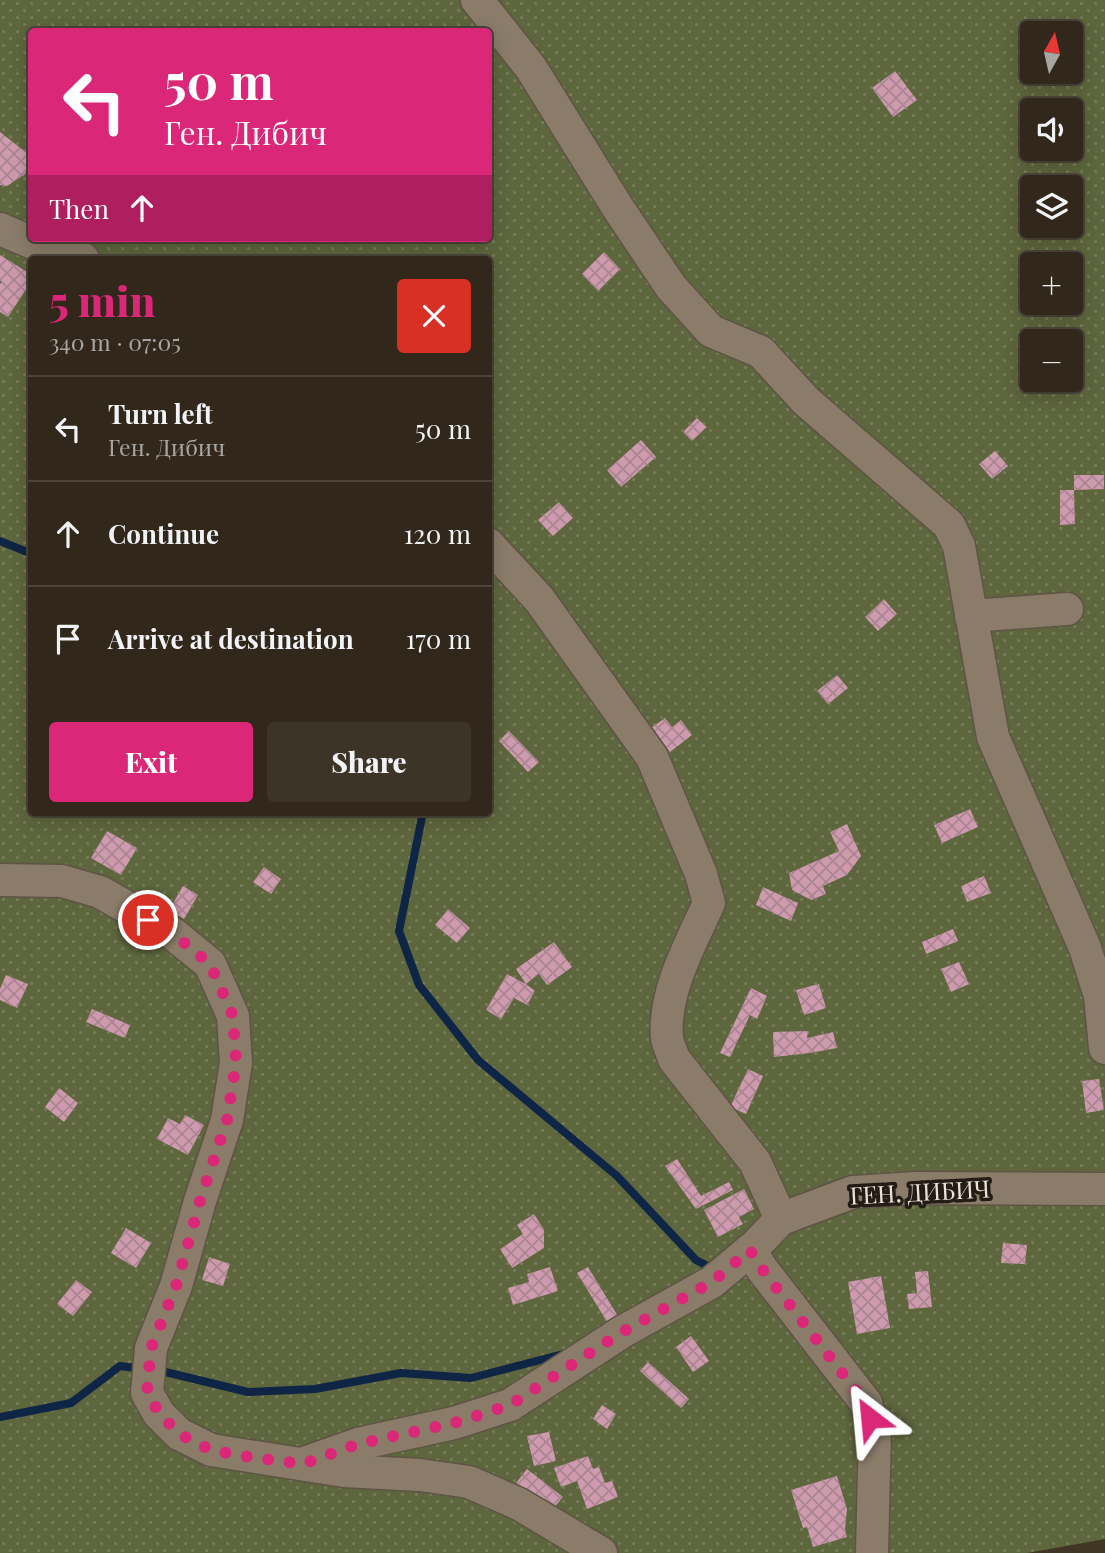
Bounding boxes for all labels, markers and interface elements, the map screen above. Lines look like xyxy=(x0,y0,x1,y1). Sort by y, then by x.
north arrow xyxy=(1020,21,1083,84)
map controls xyxy=(1020,21,1083,392)
text: 50 m xyxy=(164,47,274,112)
icon: left xyxy=(49,56,140,147)
button: sound xyxy=(1020,98,1083,161)
text: Ген. Дибич xyxy=(164,110,327,153)
button: layers xyxy=(1020,175,1083,238)
icon: ahead xyxy=(123,189,161,227)
text: Then xyxy=(49,191,109,226)
button: + xyxy=(1020,252,1083,315)
text: 5 min xyxy=(49,272,156,328)
button: close xyxy=(397,279,471,353)
text: 340 m · 07:05 xyxy=(49,326,181,357)
button: − xyxy=(1020,329,1083,392)
text: Turn left xyxy=(108,396,213,431)
icon: left xyxy=(49,410,87,448)
text: 50 m xyxy=(415,411,471,446)
text: Ген. Дибич xyxy=(108,431,225,462)
icon: ahead xyxy=(49,515,87,553)
text: Continue xyxy=(108,516,219,551)
text: 120 m xyxy=(404,516,471,551)
icon: arrive xyxy=(49,620,87,658)
text: Arrive at destination xyxy=(108,621,354,656)
text: 170 m xyxy=(406,621,471,656)
button: Exit xyxy=(49,722,253,802)
button: Share xyxy=(267,722,471,802)
pin xyxy=(118,890,178,950)
icon: arrive xyxy=(129,901,167,939)
street label: ГЕН. ДИБИЧ xyxy=(849,1171,991,1211)
position arrow xyxy=(833,1381,907,1455)

